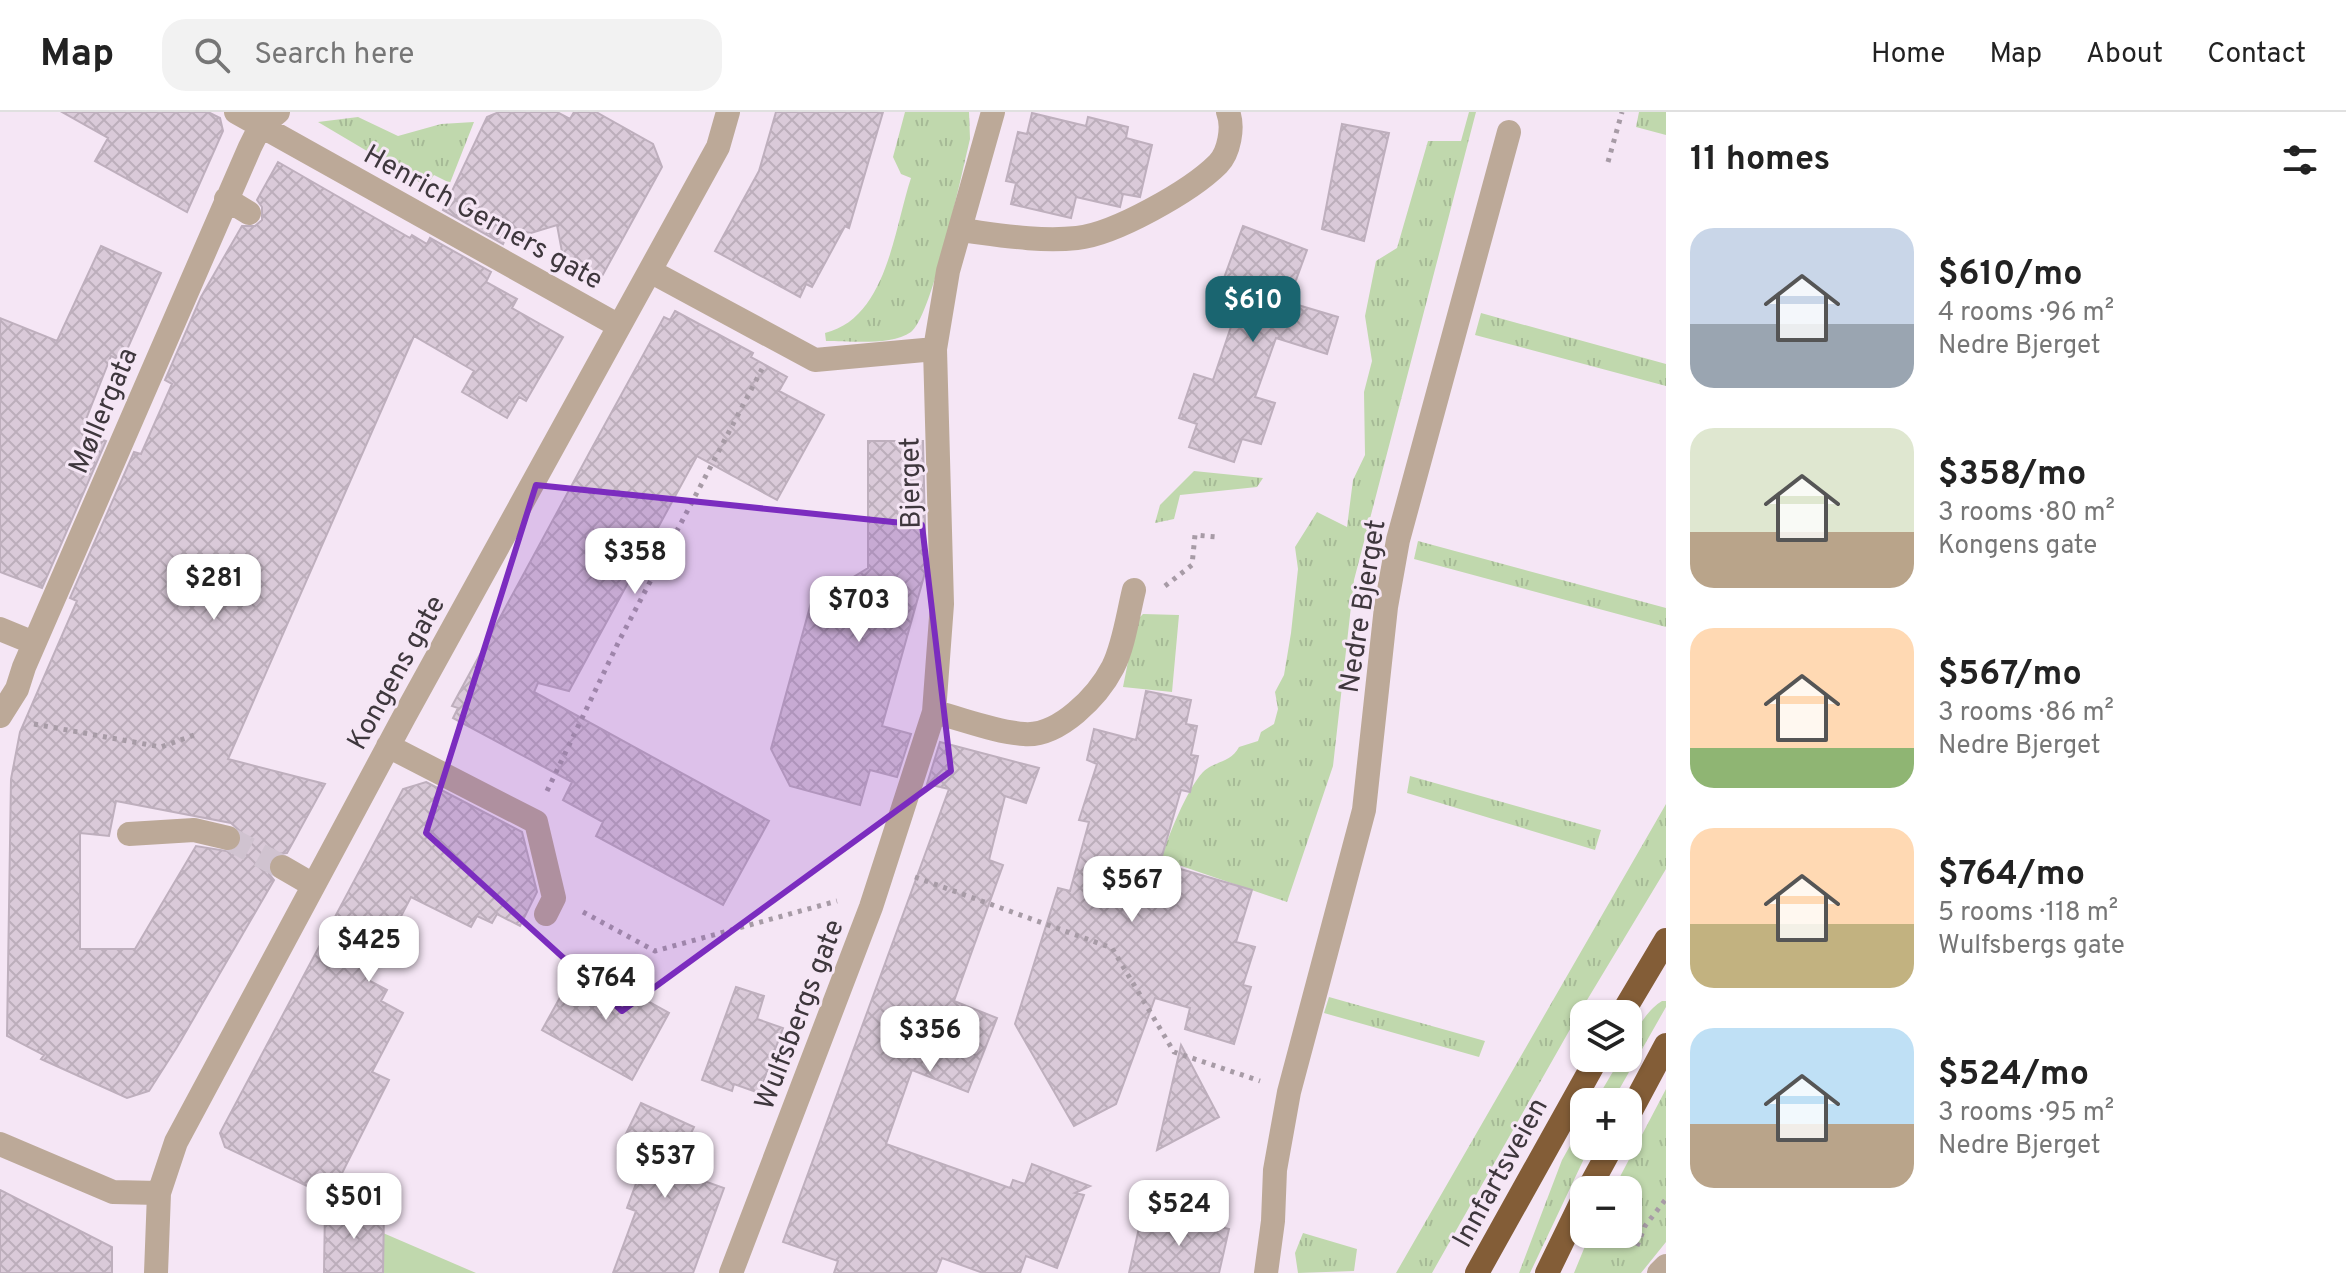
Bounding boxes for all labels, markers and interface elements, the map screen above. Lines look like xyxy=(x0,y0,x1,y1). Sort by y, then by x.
search box xyxy=(162,19,722,91)
text: Map xyxy=(40,31,114,80)
icon: search xyxy=(190,33,234,77)
text: Search here xyxy=(254,37,414,74)
text: Home xyxy=(1871,37,1945,73)
text: Map xyxy=(1989,37,2042,73)
text: About xyxy=(2086,37,2163,73)
text: Contact xyxy=(2207,37,2306,73)
street label: Henrich Gerners gate xyxy=(357,138,609,299)
icon: filters xyxy=(2278,138,2322,182)
text: 11 homes xyxy=(1690,139,1830,182)
text: $610/mo xyxy=(1938,254,2082,297)
icon: home xyxy=(1754,260,1850,356)
pin: $610 xyxy=(1206,276,1300,344)
text: $610 xyxy=(1223,285,1283,318)
text: 4 rooms · 96 m² xyxy=(1938,297,2114,330)
text: Nedre Bjerget xyxy=(1938,330,2101,363)
street label: Møllergata xyxy=(62,343,147,480)
street label: Bjerget xyxy=(893,437,931,529)
text: $358/mo xyxy=(1938,454,2086,497)
icon: home xyxy=(1754,460,1850,556)
text: 3 rooms · 80 m² xyxy=(1938,497,2115,530)
street label: Nedre Bjerget xyxy=(1332,517,1395,696)
pin: $358 xyxy=(588,528,682,596)
text: Kongens gate xyxy=(1938,530,2097,563)
text: $358 xyxy=(603,537,667,570)
pin: $281 xyxy=(167,554,261,622)
text: $281 xyxy=(185,563,243,596)
pin: $703 xyxy=(812,576,906,644)
text: $703 xyxy=(828,585,890,618)
street label: Kongens gate xyxy=(340,590,455,757)
text: $567/mo xyxy=(1938,654,2082,697)
icon: home xyxy=(1754,660,1850,756)
text: 3 rooms · 86 m² xyxy=(1938,697,2114,730)
text: Nedre Bjerget xyxy=(1938,730,2101,763)
text: $764/mo xyxy=(1938,854,2085,897)
pin: $567 xyxy=(1085,856,1179,924)
icon: home xyxy=(1754,860,1850,956)
text: $567 xyxy=(1101,865,1163,898)
text: 5 rooms · 118 m² xyxy=(1938,897,2118,930)
street label: Wulfsbergs gate xyxy=(748,915,854,1115)
pin: $425 xyxy=(322,916,416,984)
text: $425 xyxy=(337,925,401,958)
text: Wulfsbergs gate xyxy=(1938,930,2125,963)
pin: $764 xyxy=(559,954,653,1022)
text: $764 xyxy=(575,963,637,996)
map controls xyxy=(1570,1000,1642,1248)
button: layers xyxy=(1570,1000,1642,1072)
pin: $356 xyxy=(883,1006,977,1074)
text: $356 xyxy=(898,1015,962,1048)
text: $524/mo xyxy=(1938,1054,2089,1097)
icon: home xyxy=(1754,1060,1850,1156)
button: + xyxy=(1570,1088,1642,1160)
street label: Innfartsveien xyxy=(1446,1092,1558,1255)
text: 3 rooms · 95 m² xyxy=(1938,1097,2114,1130)
text: Nedre Bjerget xyxy=(1938,1130,2101,1163)
pin: $537 xyxy=(618,1132,712,1200)
text: $537 xyxy=(635,1141,695,1174)
pin: $501 xyxy=(307,1173,401,1241)
button: − xyxy=(1570,1176,1642,1248)
pin: $524 xyxy=(1132,1180,1226,1248)
text: $501 xyxy=(324,1182,384,1215)
text: $524 xyxy=(1147,1189,1211,1222)

